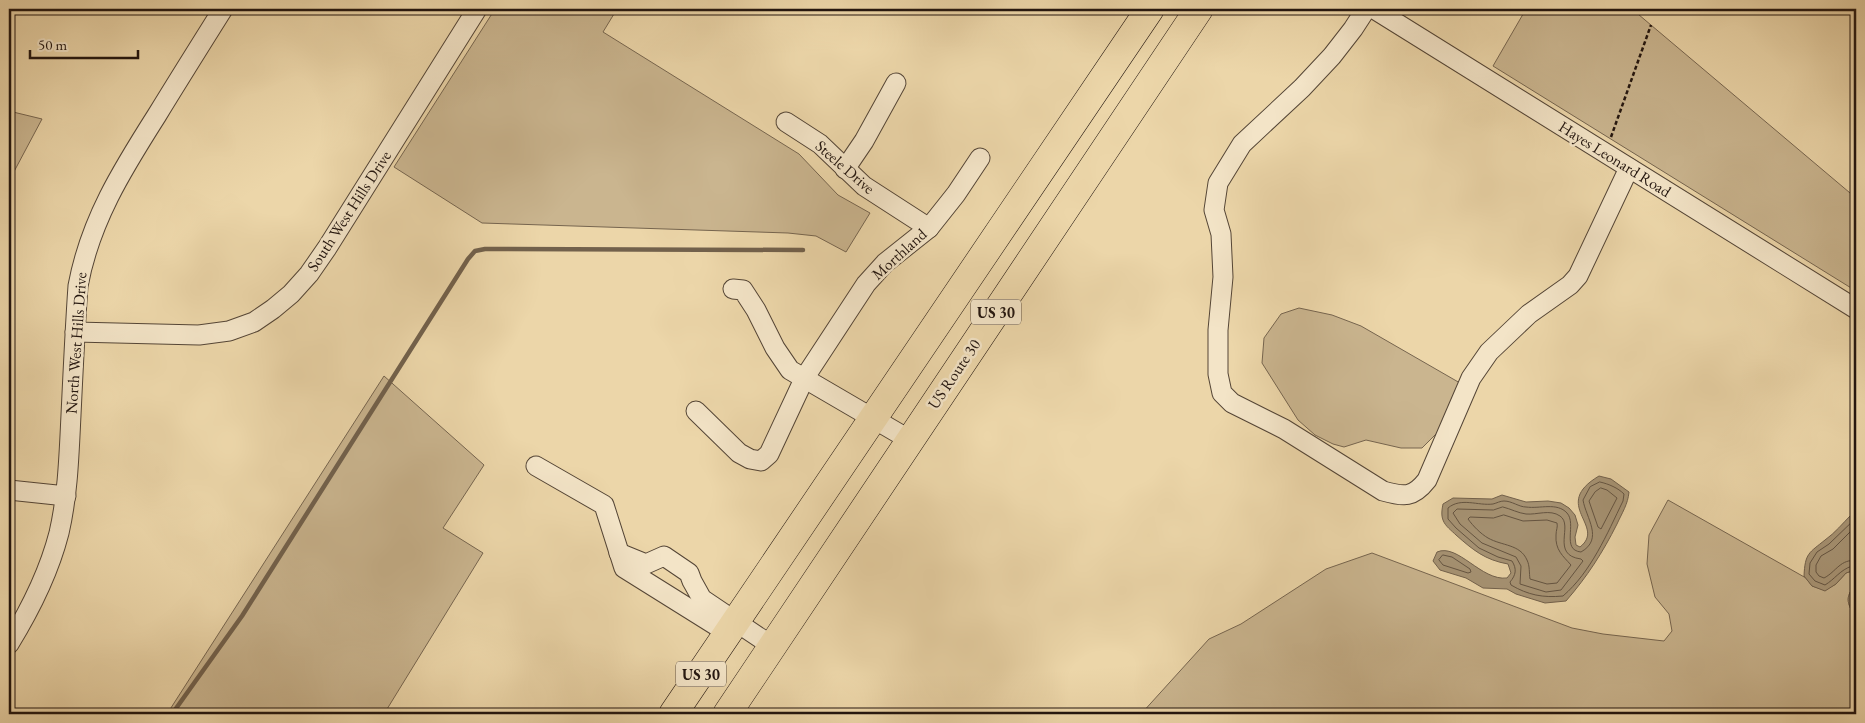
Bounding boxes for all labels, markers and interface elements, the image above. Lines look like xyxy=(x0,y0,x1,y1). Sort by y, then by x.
scale bar xyxy=(30,28,138,60)
text: 50 m xyxy=(38,35,67,54)
street label: Hayes Leonard Road xyxy=(1555,116,1676,202)
street label: Steele Drive xyxy=(811,135,879,199)
street label: South West Hills Drive xyxy=(302,147,396,275)
street label: Morthland xyxy=(867,223,932,284)
street label: North West Hills Drive xyxy=(61,271,91,415)
road number: US 30 xyxy=(971,300,1021,324)
street label: US Route 30 xyxy=(923,335,985,413)
road number: US 30 xyxy=(676,662,726,686)

